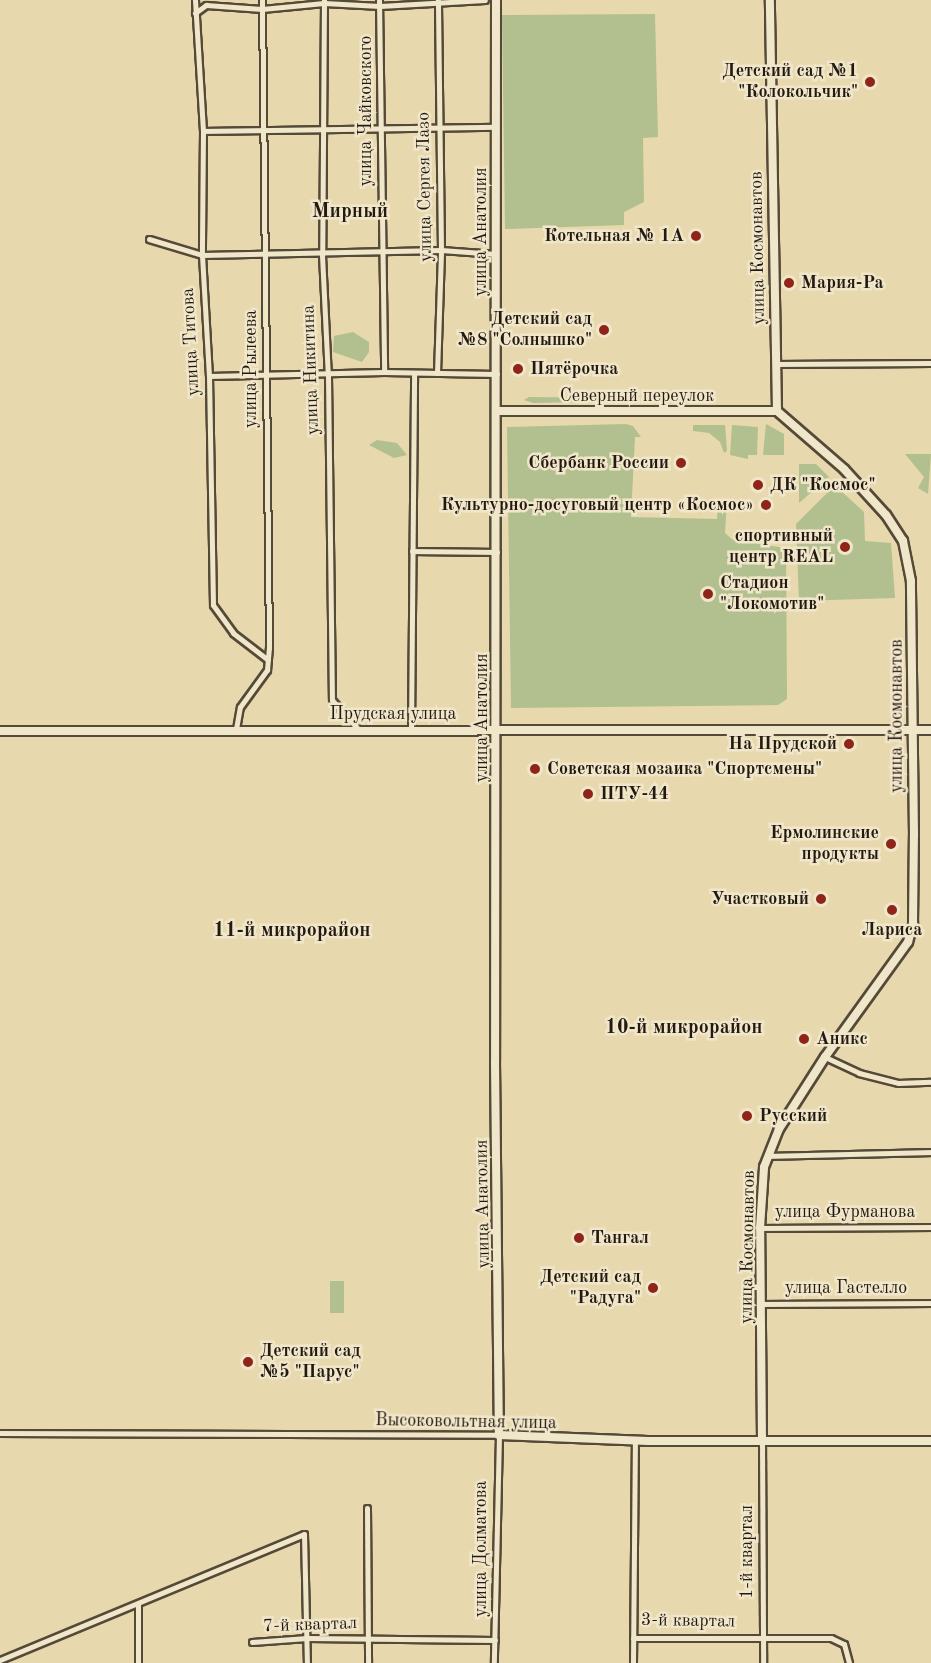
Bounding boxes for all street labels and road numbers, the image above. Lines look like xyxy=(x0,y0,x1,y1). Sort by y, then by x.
street label: улица Чайковского xyxy=(355,35,377,187)
street label: улица Сергея Лазо xyxy=(413,112,437,262)
street label: улица Анатолия xyxy=(470,167,492,297)
street label: улица Космонавтов xyxy=(746,171,770,325)
street label: улица Титова xyxy=(177,287,205,397)
street label: улица Никитина xyxy=(298,304,324,436)
street label: улица Рылеева xyxy=(240,310,262,428)
street label: Северный переулок xyxy=(560,385,714,407)
street label: улица Космонавтов xyxy=(886,639,908,793)
street label: улица Анатолия xyxy=(471,653,493,783)
street label: Прудская улица xyxy=(330,703,456,725)
street label: улица Анатолия xyxy=(471,1139,495,1269)
street label: улица Космонавтов xyxy=(736,1170,760,1324)
street label: улица Фурманова xyxy=(775,1201,915,1223)
street label: улица Гастелло xyxy=(785,1277,907,1299)
street label: Высоковольтная улица xyxy=(375,1410,557,1434)
street label: улица Долматова xyxy=(470,1481,492,1617)
street label: 1-й квартал xyxy=(736,1505,758,1599)
street label: 3-й квартал xyxy=(641,1609,735,1633)
street label: 7-й квартал xyxy=(263,1613,357,1637)

